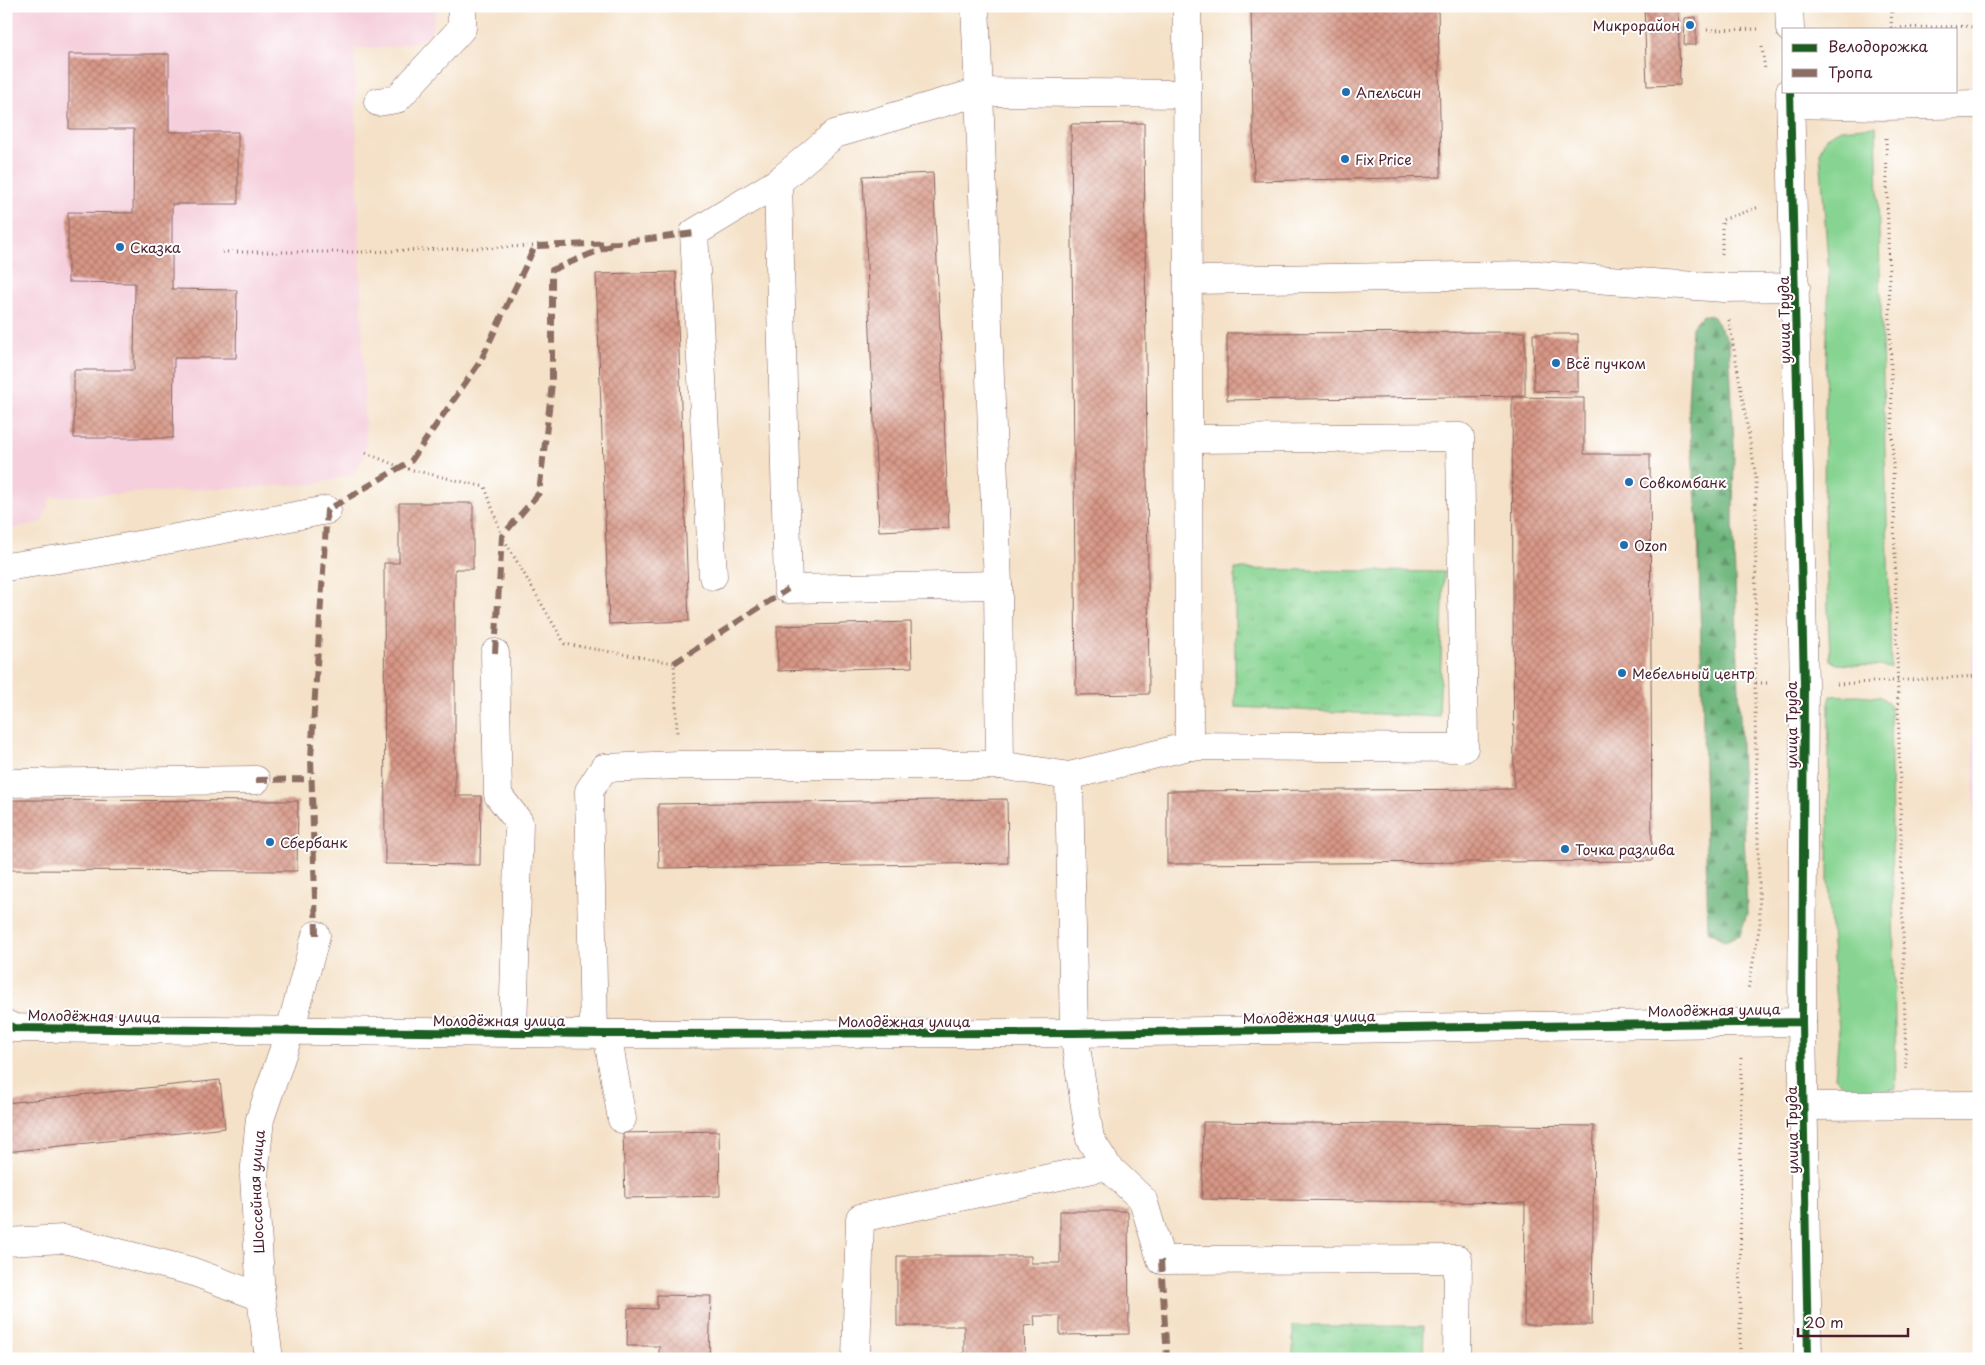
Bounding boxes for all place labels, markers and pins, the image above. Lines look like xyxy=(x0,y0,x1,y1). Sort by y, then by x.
place label: Микрорайон xyxy=(1592,15,1680,36)
marker: Микрорайон xyxy=(1684,19,1696,31)
place label: Апельсин xyxy=(1356,82,1421,103)
marker: Апельсин xyxy=(1340,86,1352,98)
place label: Fix Price xyxy=(1355,149,1412,170)
marker: Fix Price xyxy=(1339,153,1351,165)
place label: Сказка xyxy=(130,237,181,258)
marker: Сказка xyxy=(114,241,126,253)
place label: Всё пучком xyxy=(1566,353,1646,374)
marker: Всё пучком xyxy=(1550,357,1562,369)
place label: Совкомбанк xyxy=(1639,472,1727,493)
marker: Совкомбанк xyxy=(1623,476,1635,488)
place label: Ozon xyxy=(1634,535,1667,556)
marker: Ozon xyxy=(1618,539,1630,551)
place label: Мебельный центр xyxy=(1632,663,1755,684)
marker: Мебельный центр xyxy=(1616,667,1628,679)
place label: Сбербанк xyxy=(280,832,348,853)
marker: Сбербанк xyxy=(264,836,276,848)
place label: Точка разлива xyxy=(1575,839,1675,860)
marker: Точка разлива xyxy=(1559,843,1571,855)

